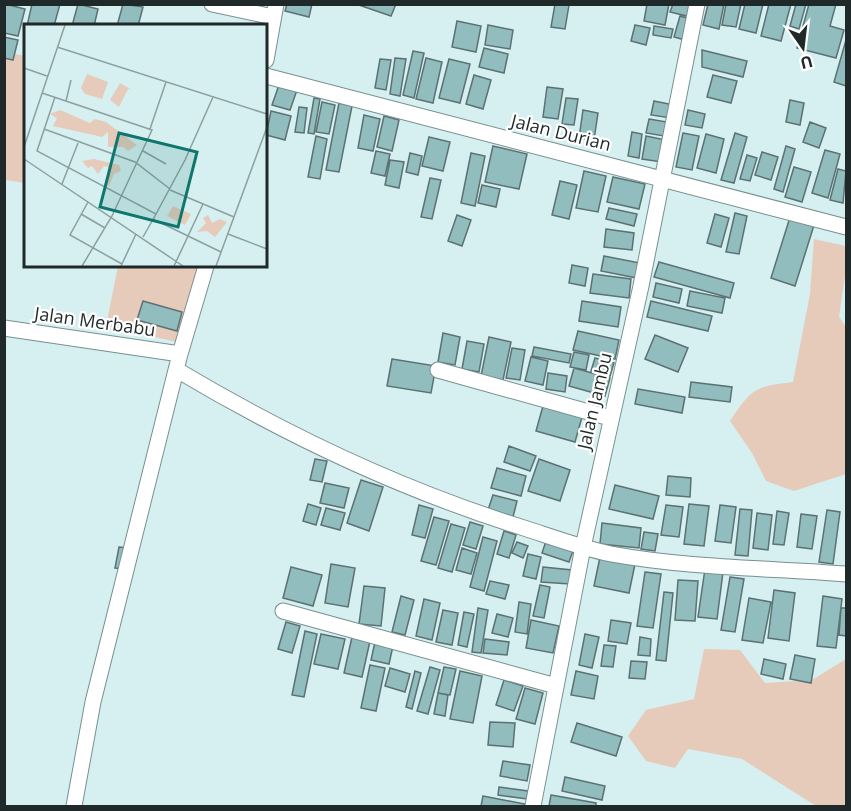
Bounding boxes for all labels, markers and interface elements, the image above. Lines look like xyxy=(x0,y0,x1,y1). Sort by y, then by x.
north arrow xyxy=(773,18,833,78)
inset map xyxy=(24,24,267,267)
text: U xyxy=(798,50,815,75)
street label: Jalan Durian xyxy=(507,108,614,156)
street label: Jalan Merbabu xyxy=(31,300,157,341)
street label: Jalan Jambu xyxy=(571,350,617,453)

